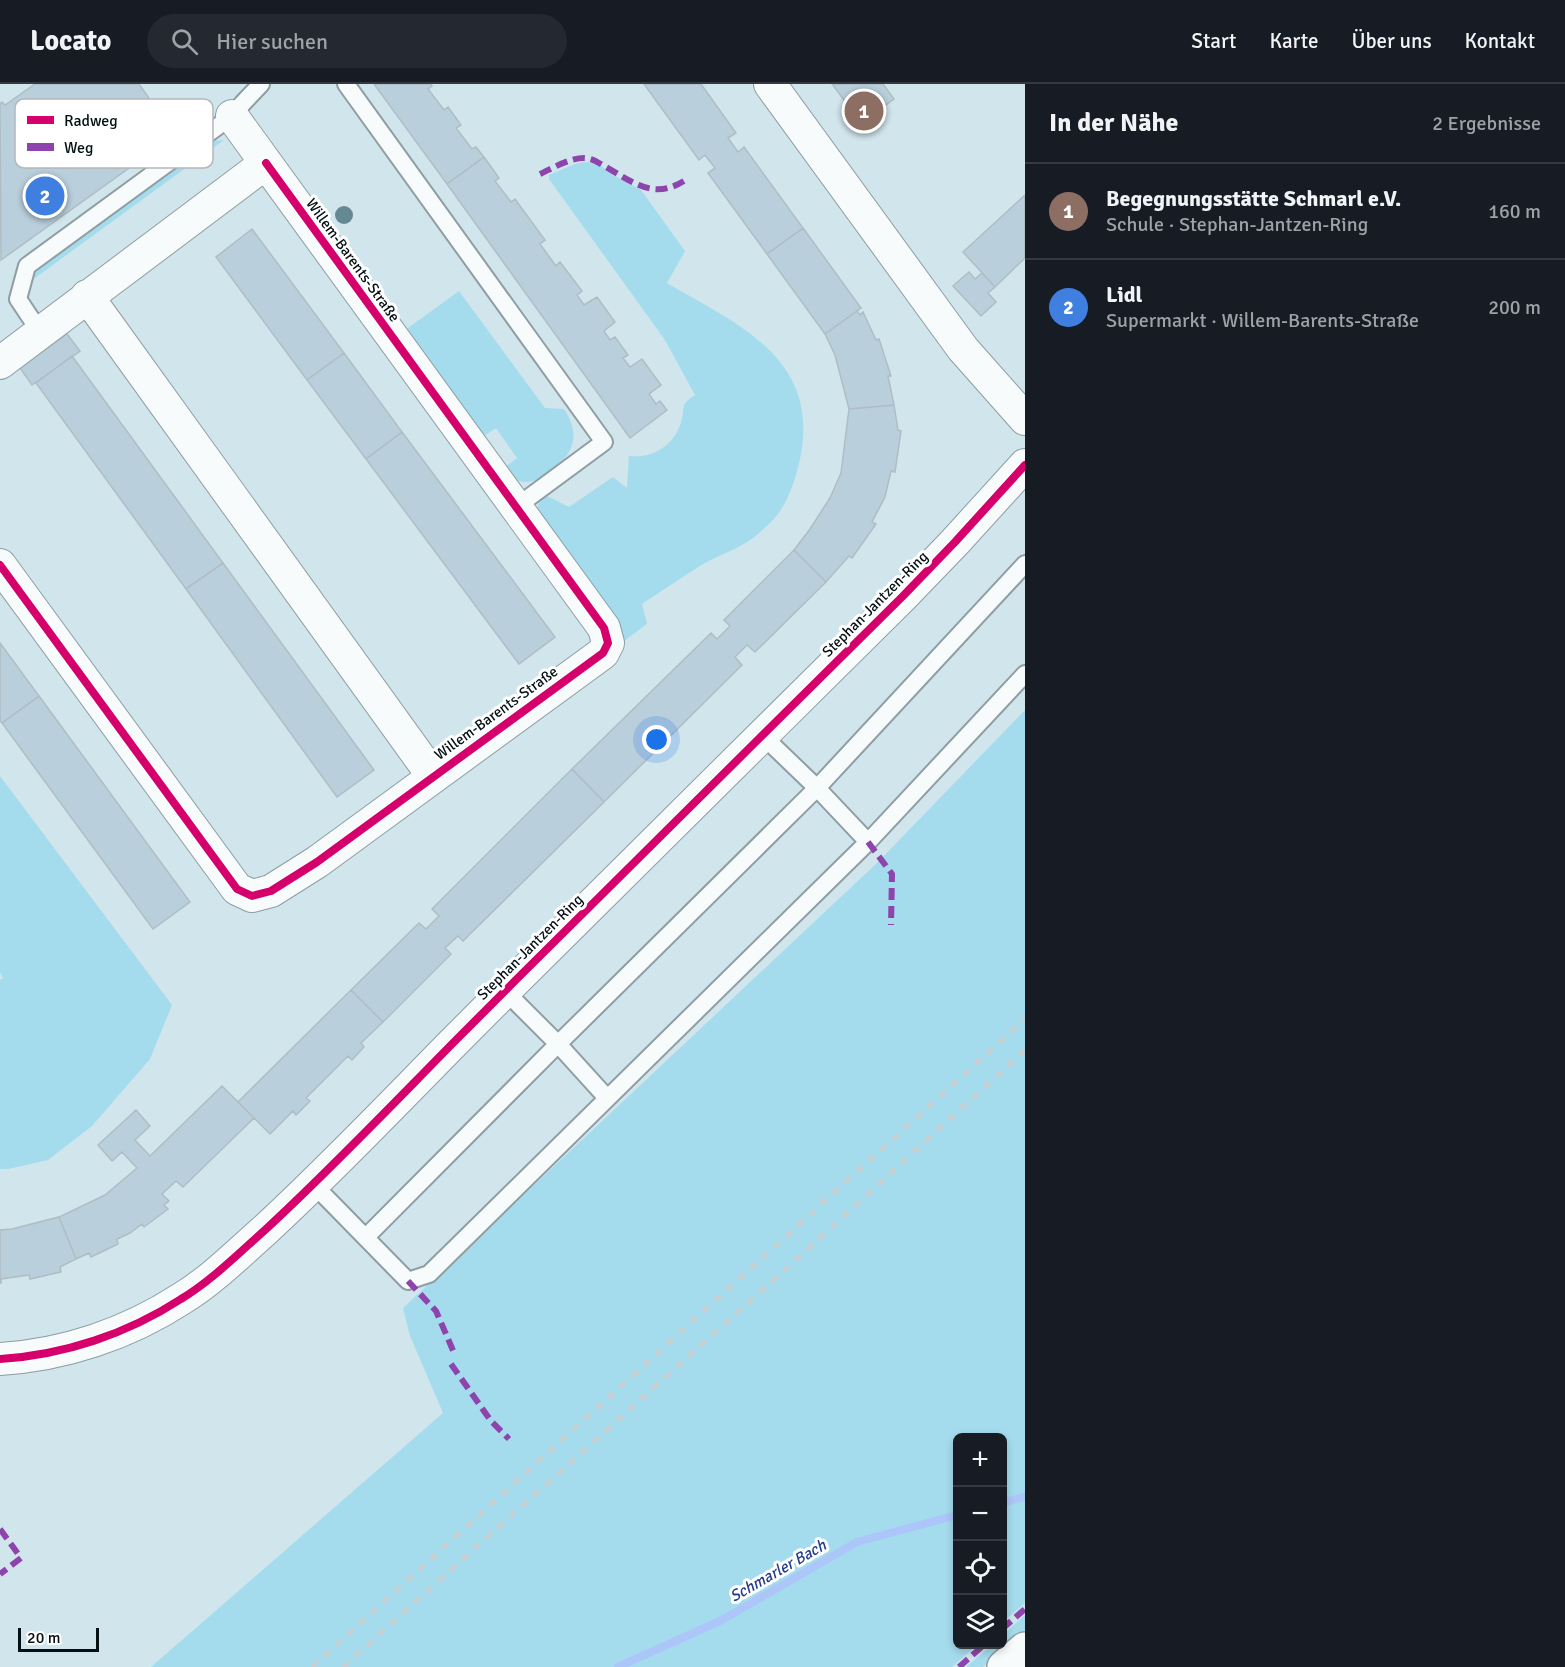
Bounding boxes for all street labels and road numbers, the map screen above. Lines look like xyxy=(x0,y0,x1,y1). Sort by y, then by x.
street label: Willem-Barents-Straße xyxy=(302,195,404,325)
street label: Stephan-Jantzen-Ring xyxy=(818,547,932,661)
street label: Willem-Barents-Straße xyxy=(431,662,561,764)
street label: Stephan-Jantzen-Ring xyxy=(473,890,587,1004)

